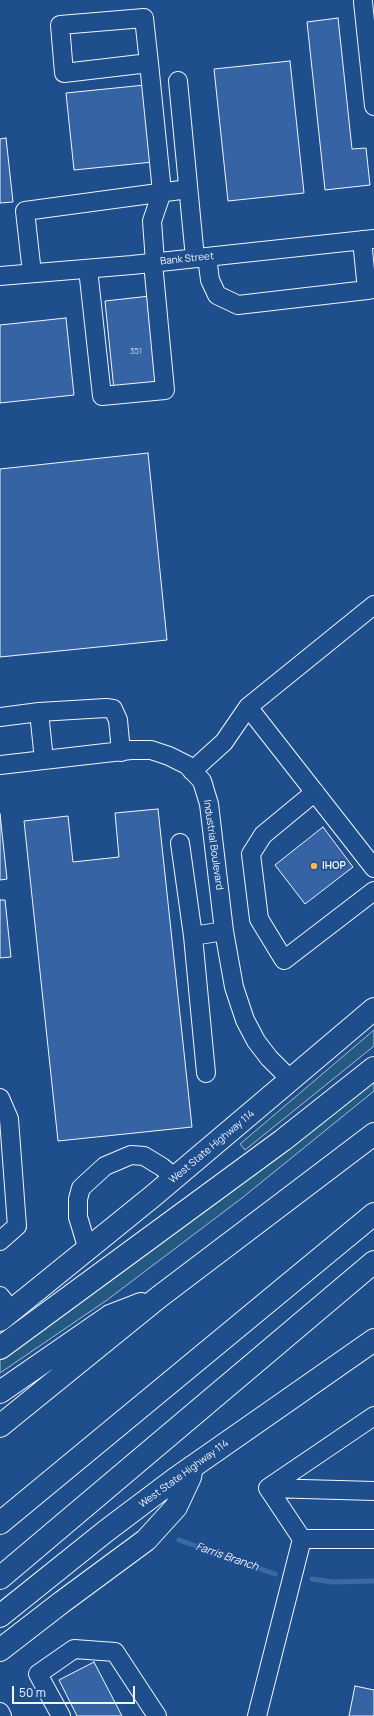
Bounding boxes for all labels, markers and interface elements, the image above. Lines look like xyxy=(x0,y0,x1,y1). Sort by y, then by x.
street label: Bank Street xyxy=(160,250,214,268)
house number: 351 xyxy=(130,347,142,357)
street label: Industrial Boulevard xyxy=(201,799,225,891)
place label: IHOP xyxy=(322,860,346,872)
marker: IHOP xyxy=(309,861,319,871)
street label: West State Highway 114 xyxy=(167,1108,257,1186)
street label: West State Highway 114 xyxy=(137,1437,231,1511)
water label: Farris Branch xyxy=(194,1540,260,1574)
scale bar xyxy=(14,1678,137,1704)
text: 50 m xyxy=(19,1684,46,1701)

